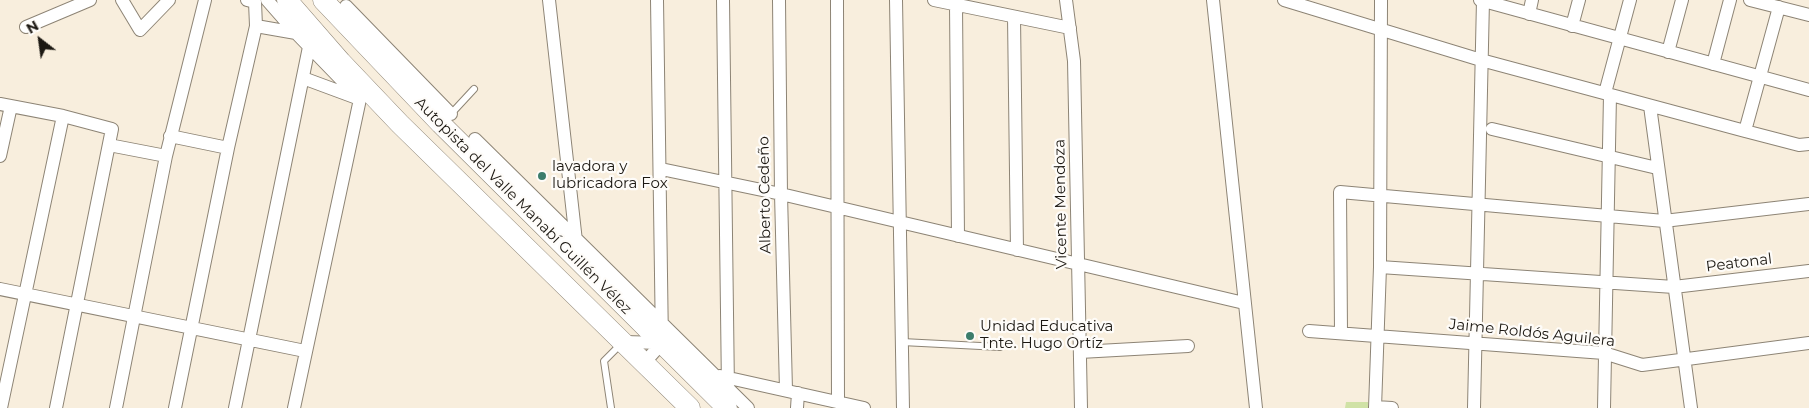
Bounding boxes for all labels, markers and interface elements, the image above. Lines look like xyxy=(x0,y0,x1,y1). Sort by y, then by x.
north arrow xyxy=(15,15,65,65)
text: N xyxy=(23,16,42,38)
street label: Autopista del Valle Manabí Guillén Vélez xyxy=(411,94,635,318)
street label: Alberto Cedeño xyxy=(755,136,775,254)
street label: Vicente Mendoza xyxy=(1051,139,1071,269)
place label: lavadora y lubricadora Fox xyxy=(552,158,668,193)
marker: lavadora y lubricadora Fox xyxy=(536,170,548,182)
street label: Peatonal xyxy=(1705,250,1773,276)
street label: Jaime Roldós Aguilera xyxy=(1448,315,1616,351)
place label: Unidad Educativa Tnte. Hugo Ortíz xyxy=(980,318,1113,353)
marker: Unidad Educativa Tnte. Hugo Ortíz xyxy=(964,330,976,342)

